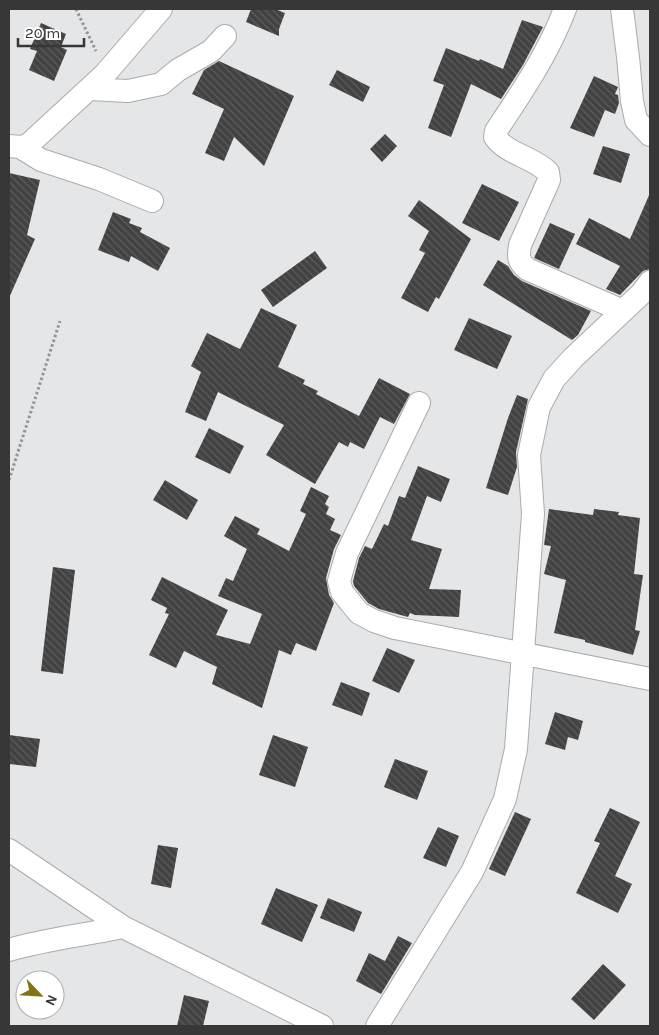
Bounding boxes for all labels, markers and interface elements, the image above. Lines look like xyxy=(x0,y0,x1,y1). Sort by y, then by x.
scale bar xyxy=(18,15,84,47)
text: 20 m xyxy=(25,24,60,42)
north arrow xyxy=(15,970,65,1020)
text: N xyxy=(42,992,61,1008)

